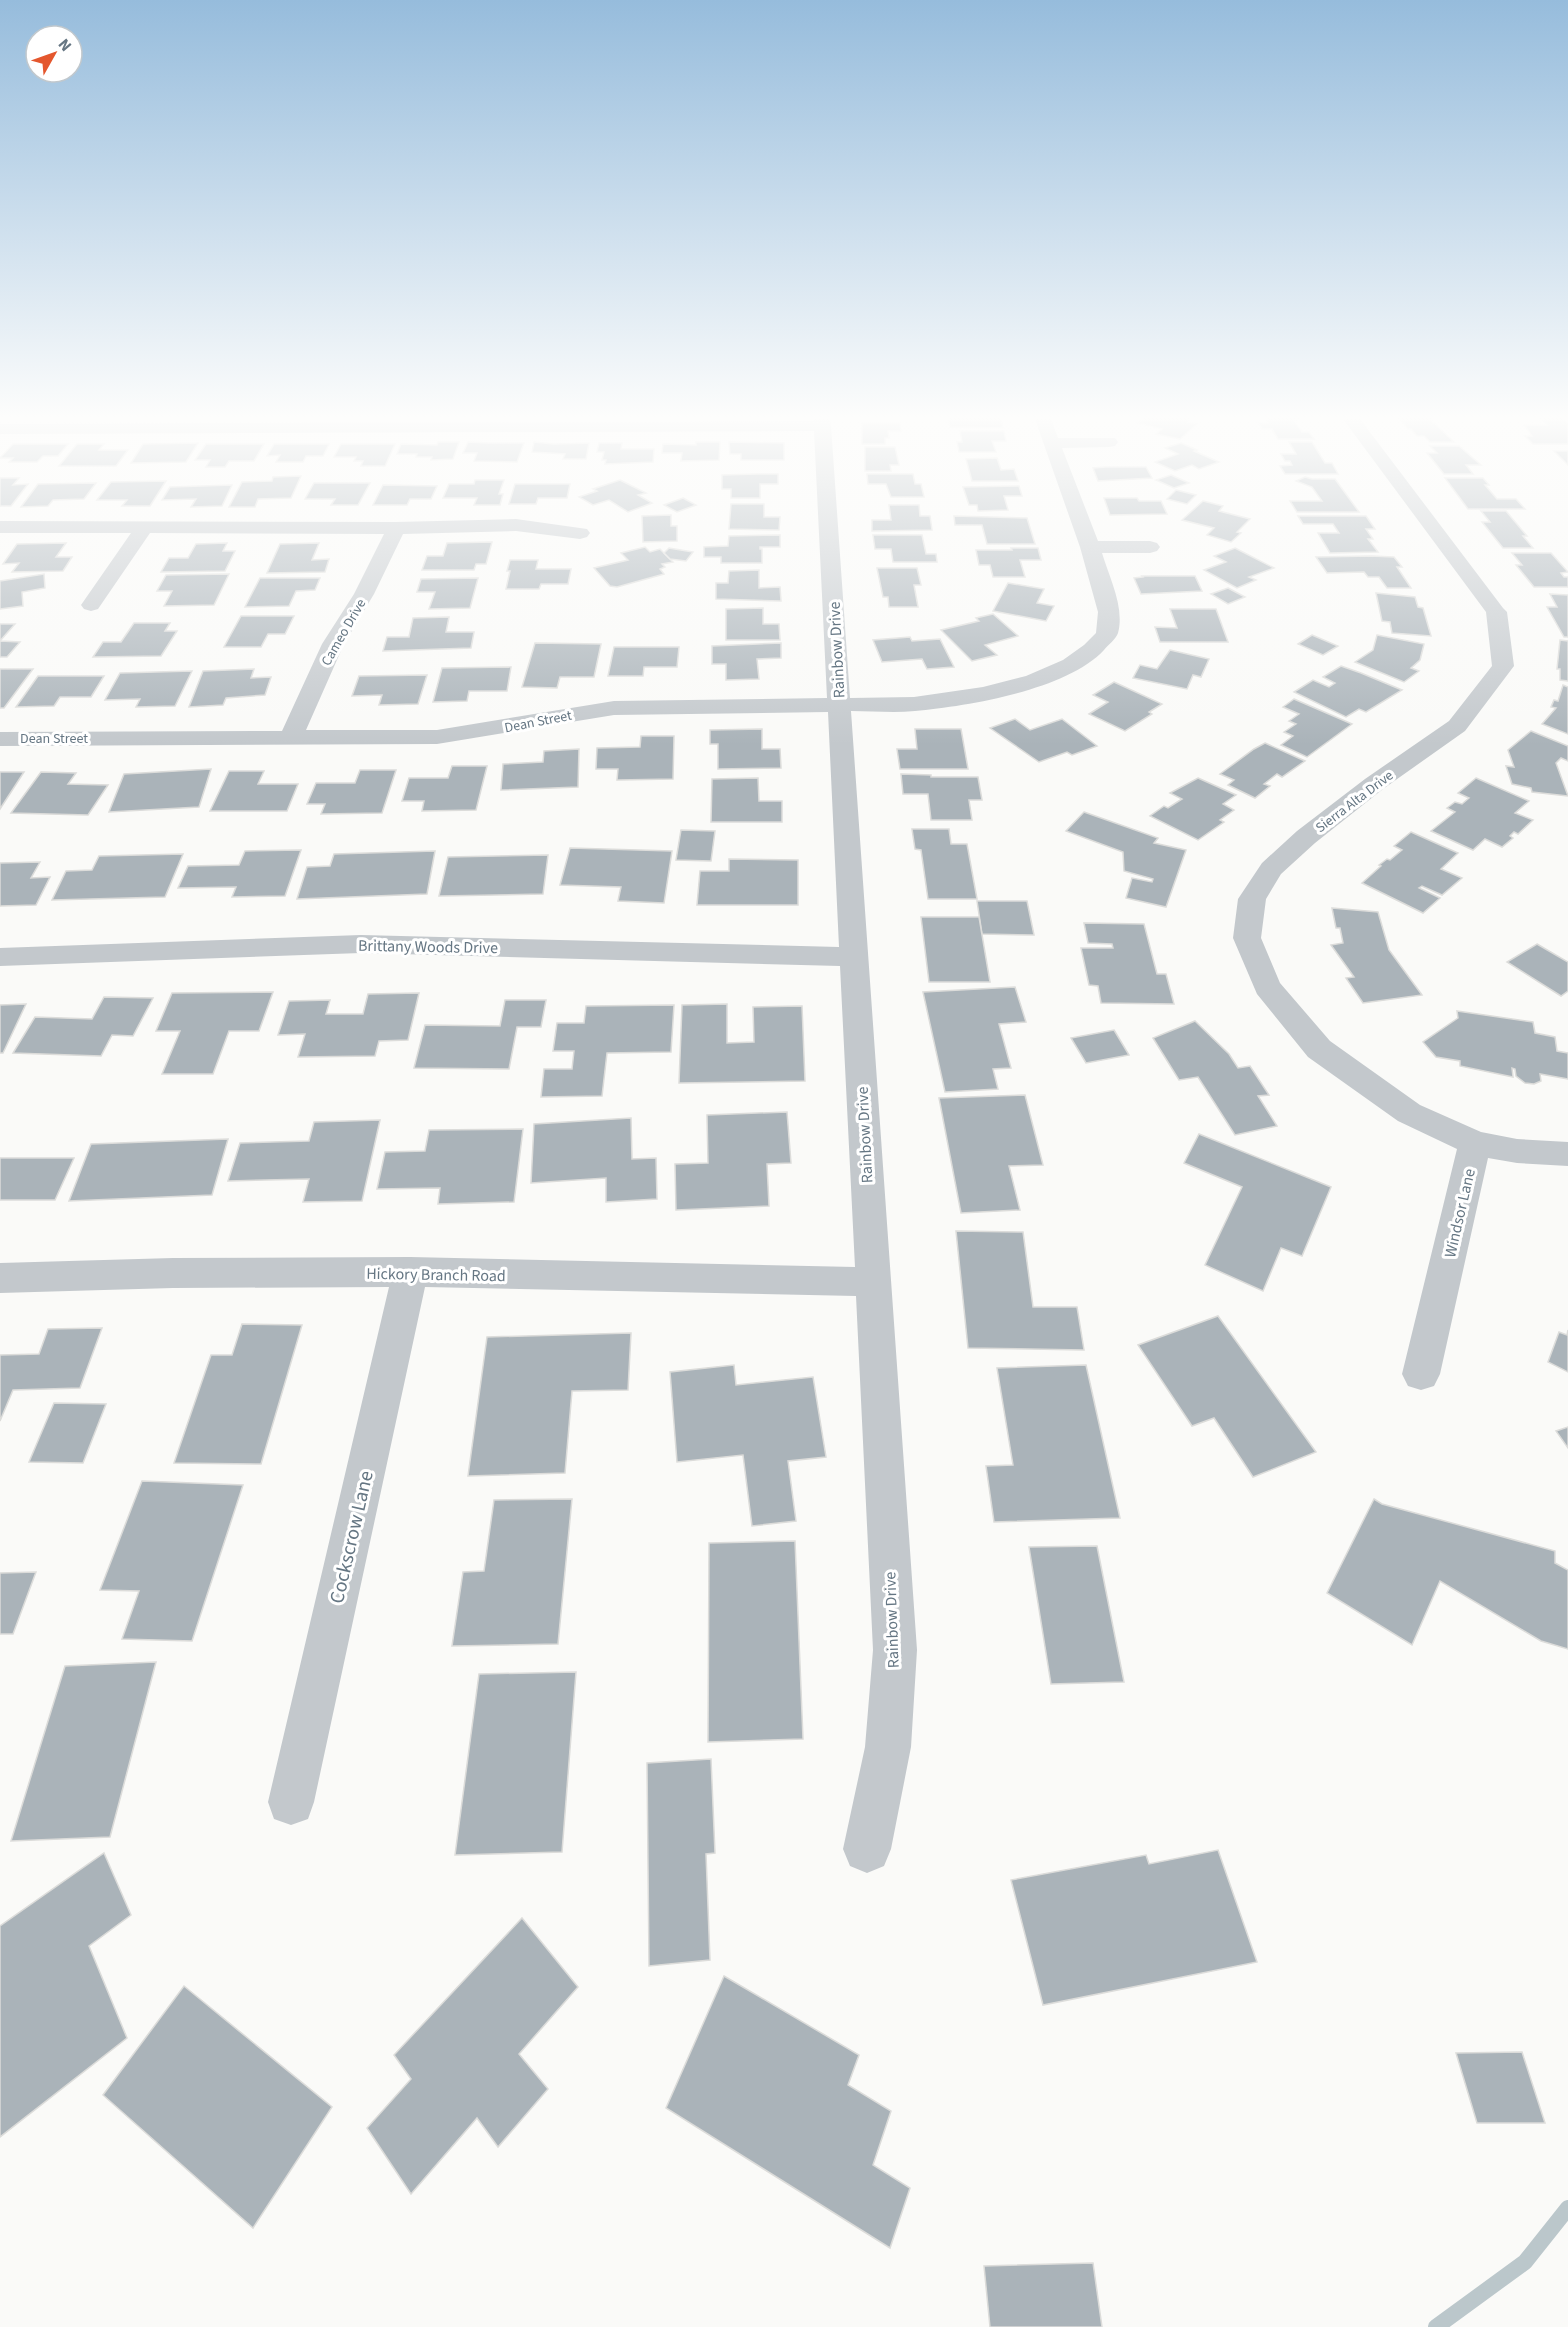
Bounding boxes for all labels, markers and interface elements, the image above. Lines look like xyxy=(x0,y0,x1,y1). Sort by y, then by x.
north arrow xyxy=(24,24,84,84)
text: N xyxy=(53,34,77,56)
street label: Cameo Drive xyxy=(317,595,371,670)
street label: Rainbow Drive xyxy=(823,601,851,699)
street label: Dean Street xyxy=(503,706,574,738)
street label: Dean Street xyxy=(20,729,88,749)
street label: Sierra Alta Drive xyxy=(1311,766,1398,838)
street label: Brittany Woods Drive xyxy=(358,935,498,959)
street label: Rainbow Drive xyxy=(851,1086,879,1184)
street label: Windsor Lane xyxy=(1439,1166,1481,1260)
street label: Hickory Branch Road xyxy=(366,1263,506,1287)
street label: Cockscrow Lane xyxy=(323,1468,381,1606)
street label: Rainbow Drive xyxy=(879,1571,905,1669)

